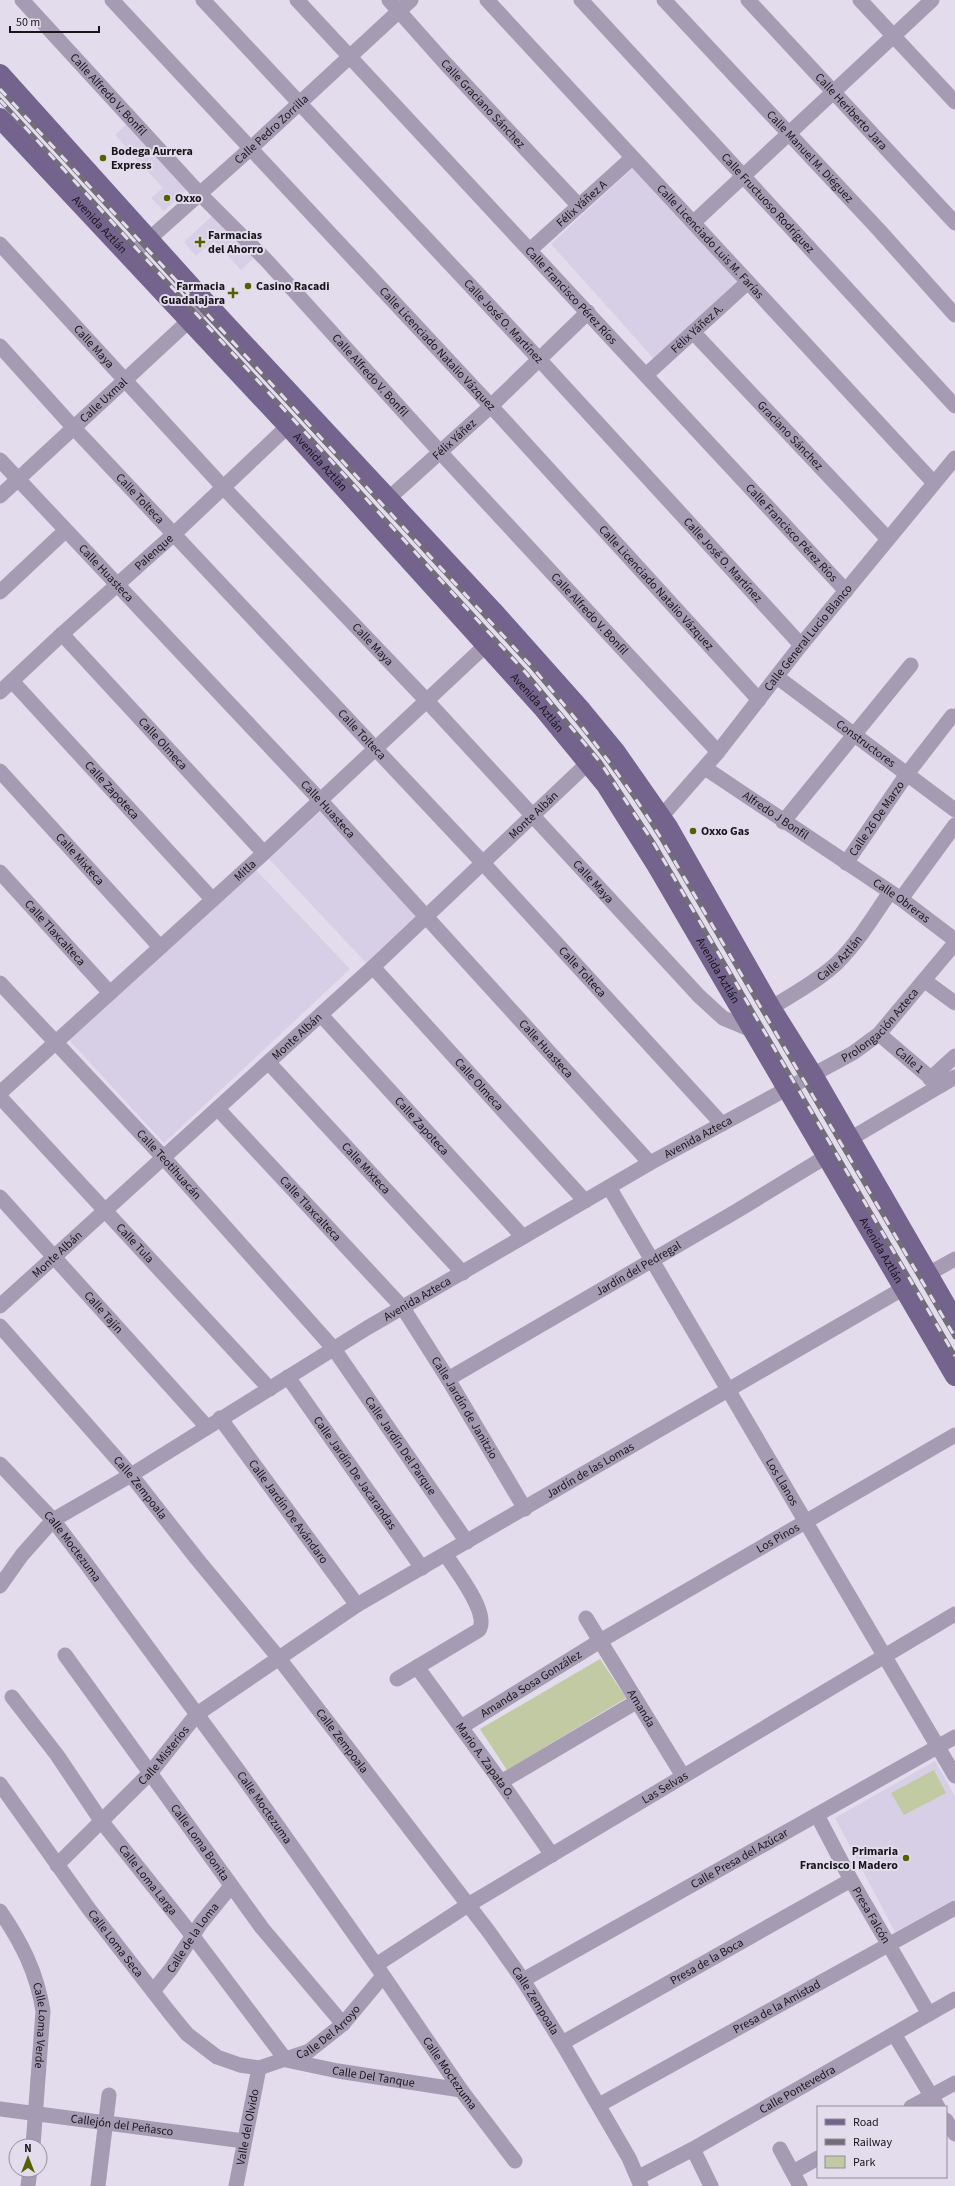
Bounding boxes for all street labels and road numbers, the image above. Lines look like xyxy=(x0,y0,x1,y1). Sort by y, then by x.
street label: Calle Alfredo V. Bonfil xyxy=(66,49,151,139)
street label: Calle Graciano Sánchez xyxy=(437,55,529,152)
street label: Calle Heriberto Jara xyxy=(811,69,892,154)
street label: Calle Pedro Zorrilla xyxy=(230,90,312,168)
street label: Calle Manuel M. Diéguez xyxy=(763,106,858,206)
street label: Calle Fructuoso Rodríguez xyxy=(717,149,819,257)
street label: Félix Yáñez A xyxy=(552,176,611,231)
street label: Calle Licenciado Luis M. Farías xyxy=(653,180,768,303)
street label: Avenida Aztlán xyxy=(68,192,131,257)
street label: Calle Francisco Pérez Ríos xyxy=(521,242,621,348)
street label: Calle José O. Martínez xyxy=(460,275,548,367)
street label: Calle Licenciado Natalio Vázquez xyxy=(375,283,500,414)
street label: Félix Yáñez A. xyxy=(667,300,727,357)
street label: Calle Maya xyxy=(70,321,118,372)
street label: Calle Alfredo V. Bonfil xyxy=(328,330,412,420)
street label: Calle Uxmal xyxy=(76,374,131,427)
street label: Graciano Sánchez xyxy=(753,397,827,474)
street label: Félix Yáñez xyxy=(428,415,480,464)
street label: Avenida Aztlán xyxy=(289,429,352,495)
street label: Calle Tolteca xyxy=(112,469,168,527)
street label: Calle Francisco Pérez Ríos xyxy=(742,480,842,586)
street label: Calle José O. Martínez xyxy=(679,513,766,606)
street label: Calle Licenciado Natalio Vázquez xyxy=(595,521,718,654)
street label: Palenque xyxy=(131,530,177,574)
street label: Calle Huasteca xyxy=(75,540,138,606)
street label: Calle Alfredo V. Bonfil xyxy=(547,569,632,658)
street label: Calle General Lucio Blanco xyxy=(760,581,856,695)
street label: Calle Maya xyxy=(348,619,398,669)
street label: Avenida Aztlán xyxy=(507,669,568,736)
street label: Calle Tolteca xyxy=(334,705,390,763)
street label: Calle Olmeca xyxy=(134,714,192,773)
street label: Constructores xyxy=(833,716,899,771)
street label: Calle Zapoteca xyxy=(81,757,143,823)
street label: Calle Huasteca xyxy=(297,776,359,842)
street label: Calle 26 De Marzo xyxy=(845,777,908,860)
street label: Monte Albán xyxy=(505,787,562,843)
street label: Alfredo J Bonfíl xyxy=(739,787,812,844)
street label: Calle Mixteca xyxy=(52,829,108,889)
street label: Mitla xyxy=(230,856,260,885)
street label: Calle Maya xyxy=(569,856,618,907)
street label: Calle Obreras xyxy=(869,874,934,927)
street label: Calle Tlaxcalteca xyxy=(21,896,90,969)
street label: Calle Aztlán xyxy=(813,932,866,985)
street label: Avenida Aztlán xyxy=(692,934,744,1007)
street label: Calle Tolteca xyxy=(555,942,610,1001)
street label: Prolongación Azteca xyxy=(838,984,922,1066)
street label: Monte Albán xyxy=(268,1009,326,1064)
street label: Calle Huasteca xyxy=(515,1016,577,1082)
street label: Calle 1 xyxy=(891,1043,928,1077)
street label: Calle Olmeca xyxy=(451,1054,507,1114)
street label: Calle Zapoteca xyxy=(391,1093,453,1159)
street label: Avenida Azteca xyxy=(661,1112,735,1162)
street label: Calle Teotihuacán xyxy=(133,1126,205,1203)
street label: Calle Mixteca xyxy=(338,1138,394,1198)
street label: Calle Tlaxcalteca xyxy=(276,1172,345,1245)
street label: Avenida Aztlán xyxy=(855,1214,907,1286)
street label: Calle Tula xyxy=(112,1219,158,1267)
street label: Monte Albán xyxy=(28,1227,86,1282)
street label: Jardín del Pedregal xyxy=(592,1237,684,1300)
street label: Avenida Azteca xyxy=(380,1272,454,1325)
street label: Calle Tajín xyxy=(80,1287,127,1337)
street label: Calle Jardín de Janitzio xyxy=(427,1353,502,1462)
street label: Calle Jardín Del Parque xyxy=(361,1393,441,1498)
street label: Calle Jardín De Jacarandas xyxy=(309,1413,401,1533)
street label: Jardín de las Lomas xyxy=(543,1438,637,1502)
street label: Calle Zempoala xyxy=(109,1452,171,1523)
street label: Los Llanos xyxy=(762,1455,803,1509)
street label: Calle Jardín De Avándaro xyxy=(245,1456,332,1567)
street label: Calle Moctezuma xyxy=(40,1507,105,1585)
street label: Los Pinos xyxy=(753,1519,803,1557)
street label: Amanda Sosa González xyxy=(477,1646,585,1722)
street label: Amanda xyxy=(623,1686,660,1731)
street label: Calle Zempoala xyxy=(312,1705,373,1777)
street label: Mario A. Zapata O. xyxy=(452,1719,519,1802)
street label: Calle Misterios xyxy=(134,1722,193,1789)
street label: Las Selvas xyxy=(638,1767,691,1808)
street label: Calle Moctezuma xyxy=(233,1768,296,1847)
street label: Calle Loma Bonita xyxy=(167,1800,234,1884)
street label: Calle Presa del Azúcar xyxy=(687,1824,792,1893)
street label: Calle Loma Larga xyxy=(115,1841,181,1919)
street label: Presa Falcón xyxy=(848,1884,895,1947)
street label: Calle de la Loma xyxy=(162,1899,223,1976)
street label: Calle Loma Seca xyxy=(84,1906,148,1981)
street label: Presa de la Boca xyxy=(667,1934,746,1989)
street label: Calle Zempoala xyxy=(508,1963,563,2038)
street label: Presa de la Amistad xyxy=(730,1976,823,2038)
street label: Calle Loma Verde xyxy=(28,1980,52,2069)
street label: Calle Del Arroyo xyxy=(294,2001,364,2063)
street label: Calle Moctezuma xyxy=(419,2033,481,2113)
street label: Calle Del Tanque xyxy=(330,2061,416,2091)
street label: Calle Pontevedra xyxy=(756,2061,838,2118)
street label: Valle del Olvido xyxy=(232,2088,263,2167)
street label: Callejón del Peñasco xyxy=(70,2110,174,2140)

